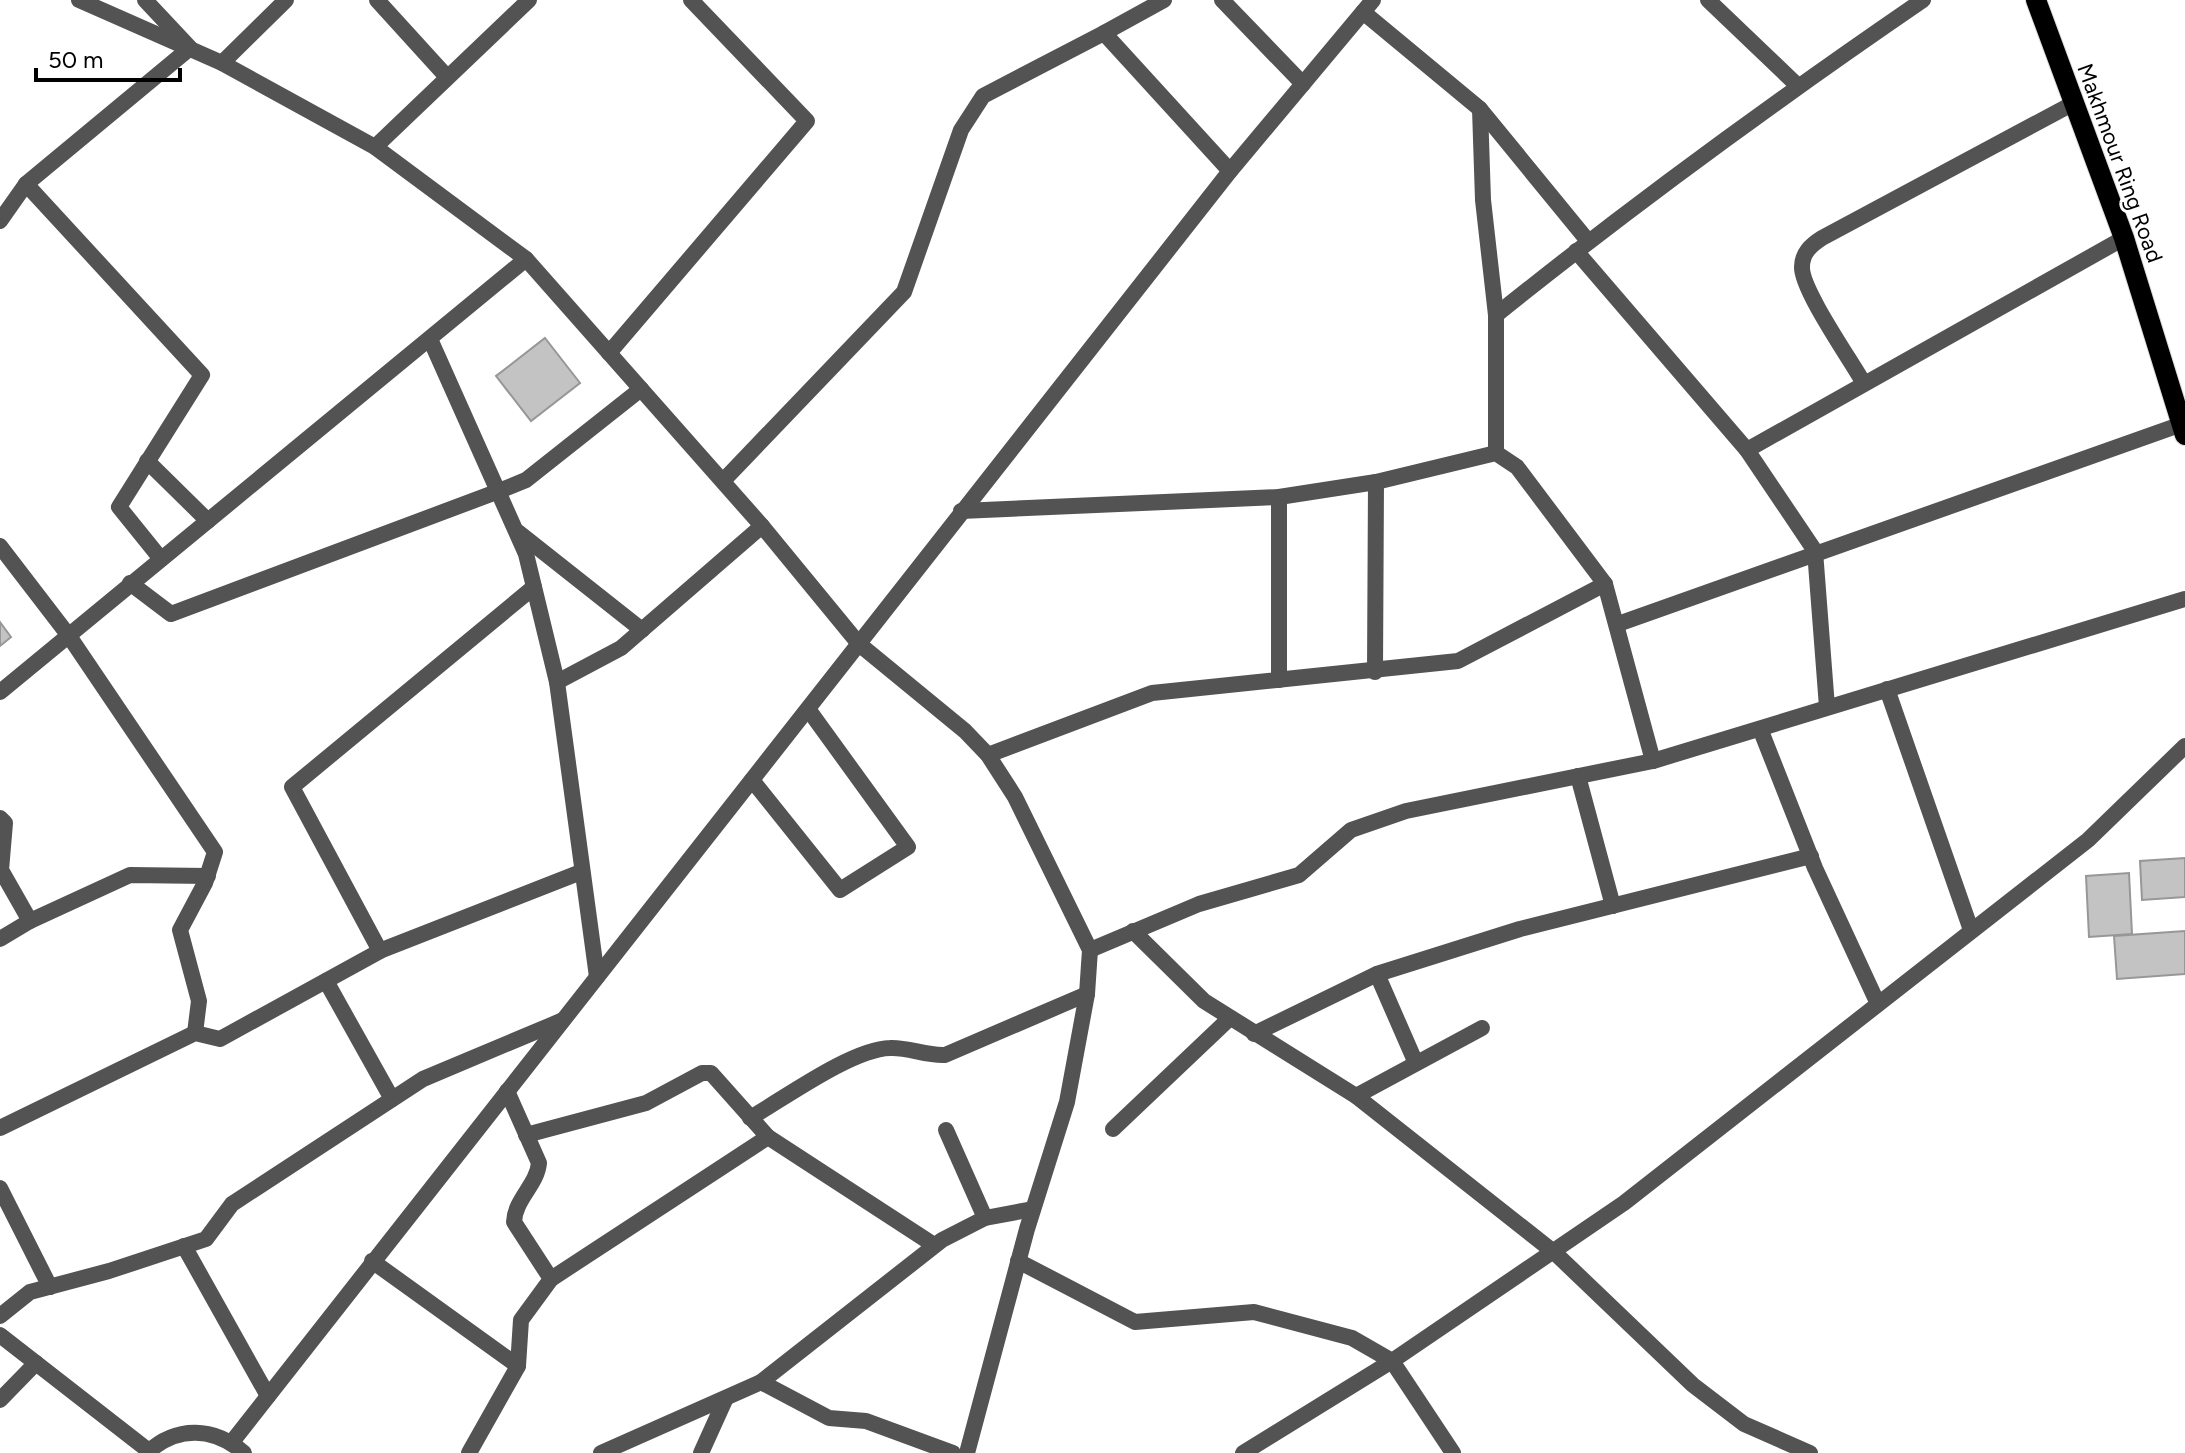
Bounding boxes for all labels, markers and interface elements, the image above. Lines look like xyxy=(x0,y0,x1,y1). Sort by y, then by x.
scale bar xyxy=(36,32,180,82)
text: 50 m xyxy=(48,45,104,74)
street label: Makhmour Ring Road xyxy=(2071,60,2169,266)

